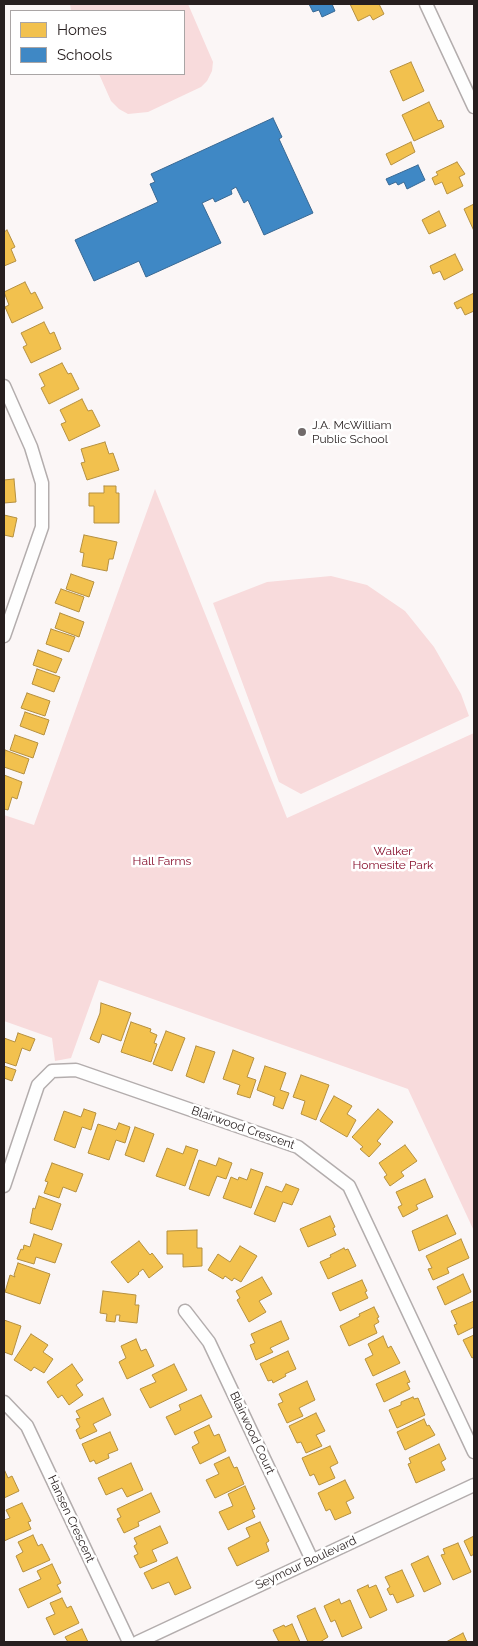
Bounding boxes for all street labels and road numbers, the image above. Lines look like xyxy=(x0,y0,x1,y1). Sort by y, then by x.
street label: Blairwood Crescent xyxy=(189,1104,297,1152)
street label: Blairwood Court xyxy=(227,1389,277,1477)
street label: Hansen Crescent xyxy=(44,1473,98,1565)
street label: Seymour Boulevard xyxy=(253,1533,359,1593)

